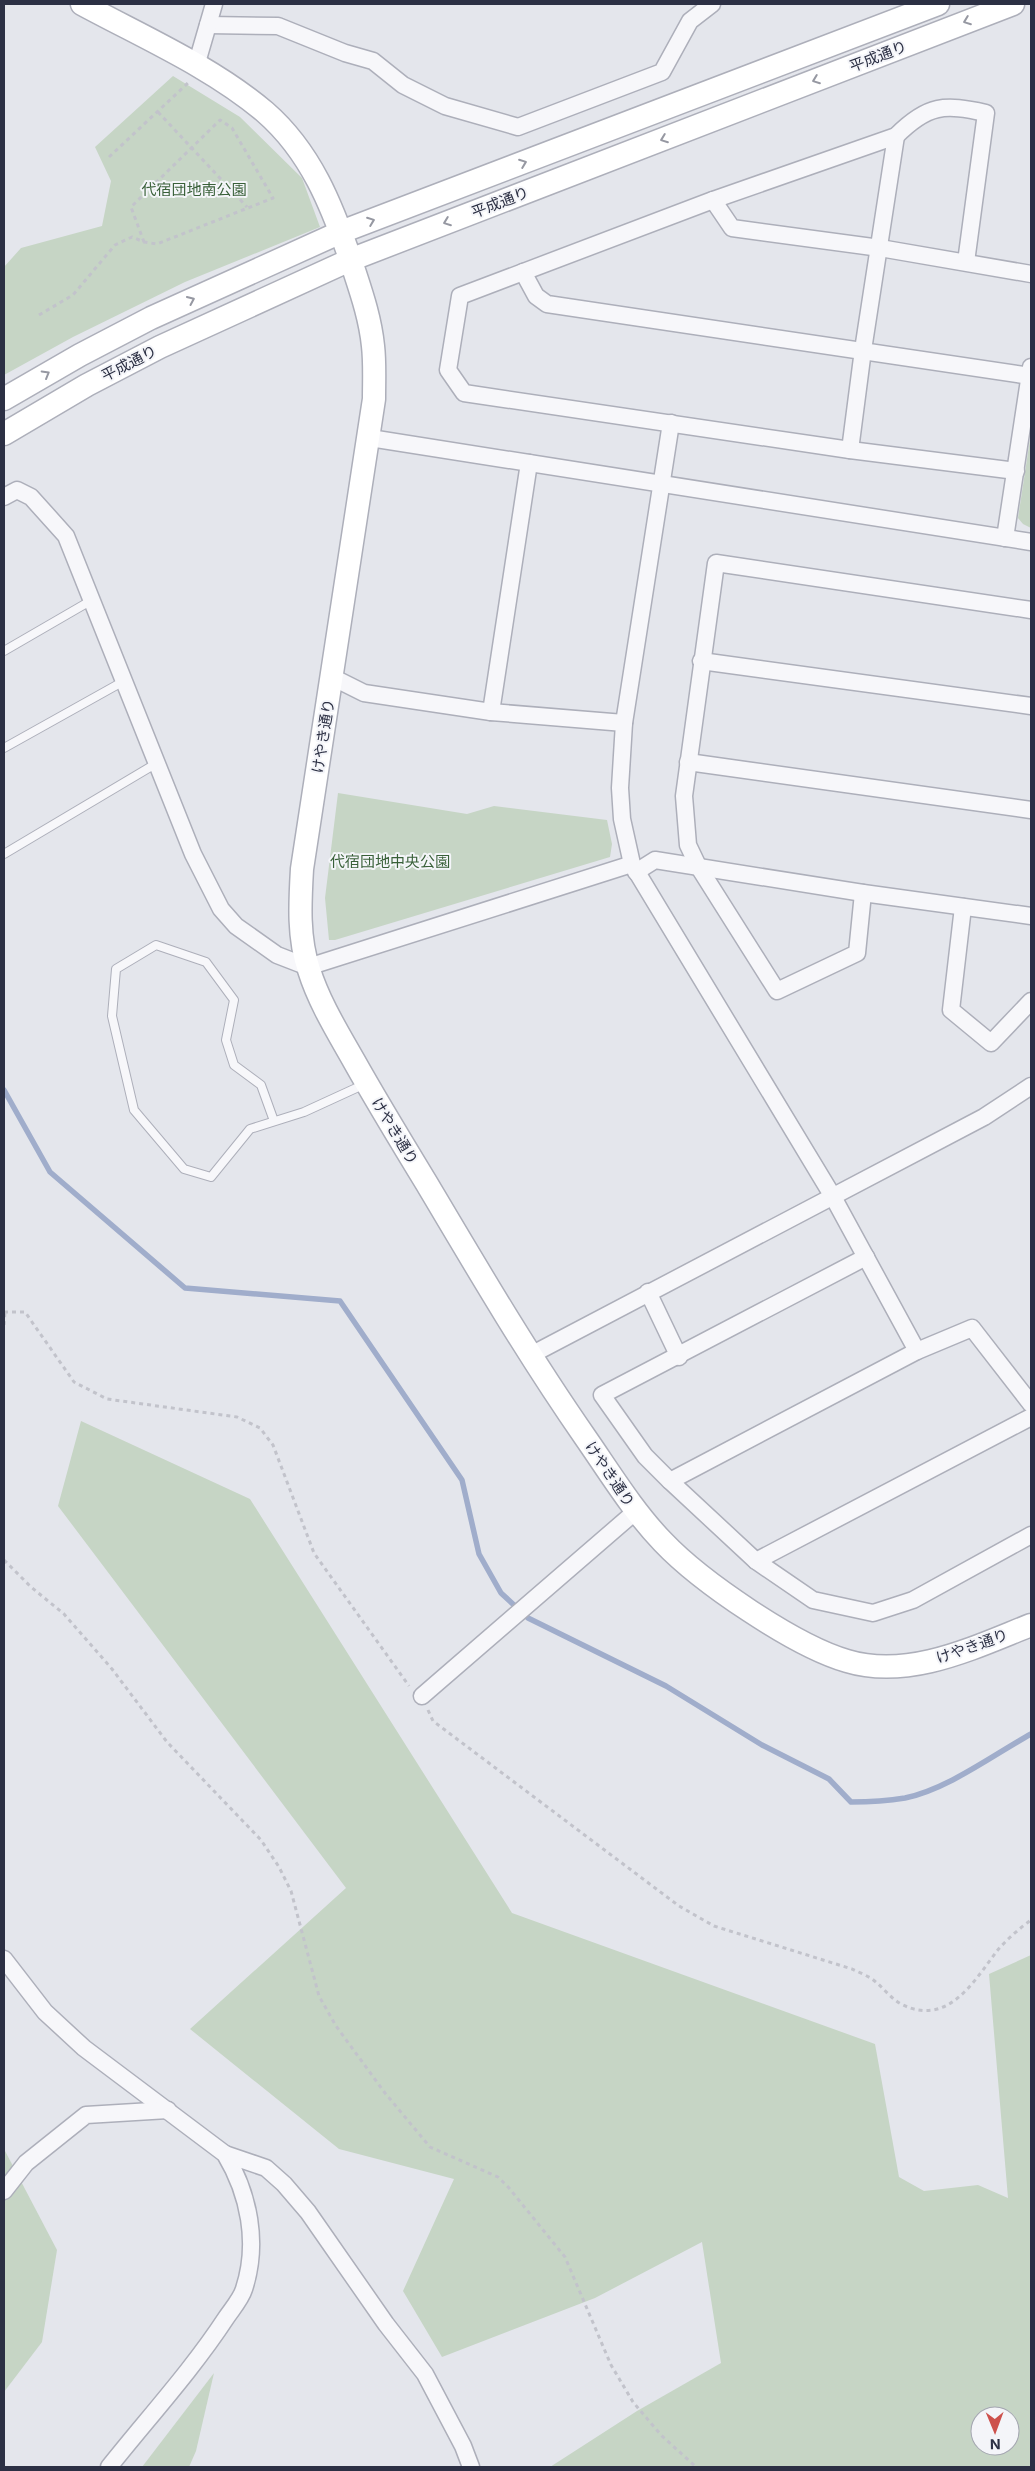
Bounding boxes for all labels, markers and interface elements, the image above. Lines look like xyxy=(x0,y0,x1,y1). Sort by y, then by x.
one-way arrow xyxy=(963,15,972,25)
street label: 平成通り xyxy=(847,36,909,76)
one-way arrow xyxy=(812,74,820,84)
one-way arrow xyxy=(660,132,669,143)
one-way arrow xyxy=(518,159,527,169)
park label: 代宿団地南公園 xyxy=(141,180,247,199)
street label: 平成通り xyxy=(469,182,531,222)
one-way arrow xyxy=(443,216,452,227)
one-way arrow xyxy=(366,217,375,227)
one-way arrow xyxy=(186,296,195,307)
street label: 平成通り xyxy=(98,341,160,385)
one-way arrow xyxy=(41,371,50,381)
street label: けやき通り xyxy=(308,697,338,775)
park label: 代宿団地中央公園 xyxy=(330,852,450,871)
street label: けやき通り xyxy=(368,1094,422,1168)
street label: けやき通り xyxy=(581,1438,639,1510)
street label: けやき通り xyxy=(933,1625,1011,1667)
north arrow xyxy=(970,2406,1020,2456)
text: N xyxy=(990,2436,1001,2453)

